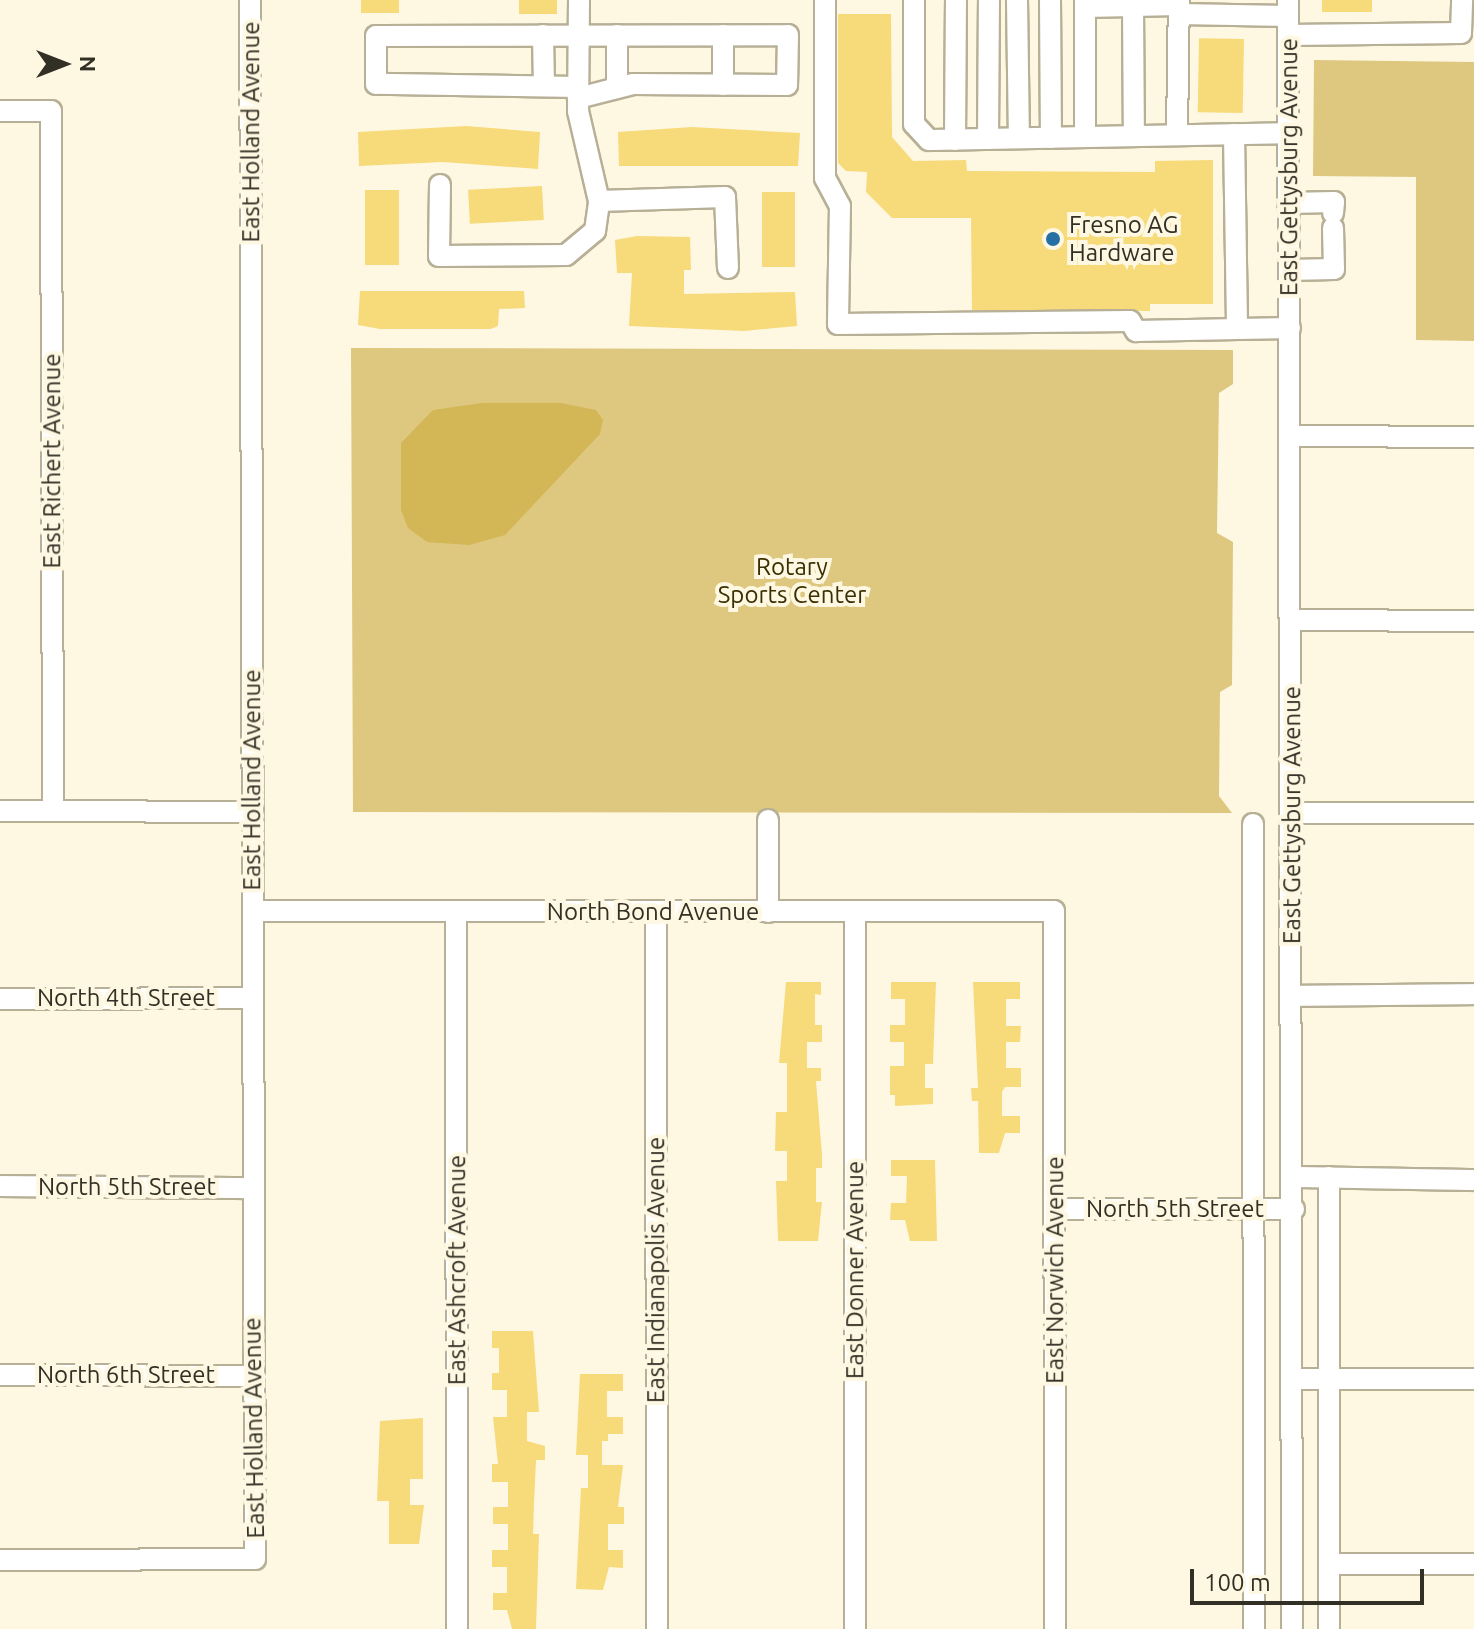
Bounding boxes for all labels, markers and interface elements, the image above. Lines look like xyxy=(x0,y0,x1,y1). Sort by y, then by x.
street label: East Holland Avenue xyxy=(237,22,265,242)
north arrow xyxy=(24,24,104,104)
street label: East Gettysburg Avenue xyxy=(1275,38,1303,296)
text: N xyxy=(76,56,101,72)
place label: Fresno AG Hardware xyxy=(1069,211,1178,267)
marker: Fresno AG Hardware xyxy=(1044,230,1062,248)
street label: East Richert Avenue xyxy=(38,354,66,568)
park label: Rotary Sports Center xyxy=(718,553,866,609)
street label: East Holland Avenue xyxy=(238,670,266,890)
street label: East Gettysburg Avenue xyxy=(1278,686,1306,944)
street label: North Bond Avenue xyxy=(547,898,759,926)
street label: North 4th Street xyxy=(37,984,215,1012)
street label: East Indianapolis Avenue xyxy=(642,1137,670,1403)
street label: East Ashcroft Avenue xyxy=(443,1155,471,1385)
street label: East Norwich Avenue xyxy=(1041,1156,1069,1384)
street label: East Donner Avenue xyxy=(841,1161,869,1379)
street label: North 5th Street xyxy=(38,1173,216,1201)
street label: North 5th Street xyxy=(1086,1195,1264,1223)
street label: East Holland Avenue xyxy=(238,1317,270,1539)
street label: North 6th Street xyxy=(37,1361,215,1389)
scale bar xyxy=(1194,1553,1428,1603)
text: 100 m xyxy=(1204,1569,1271,1596)

